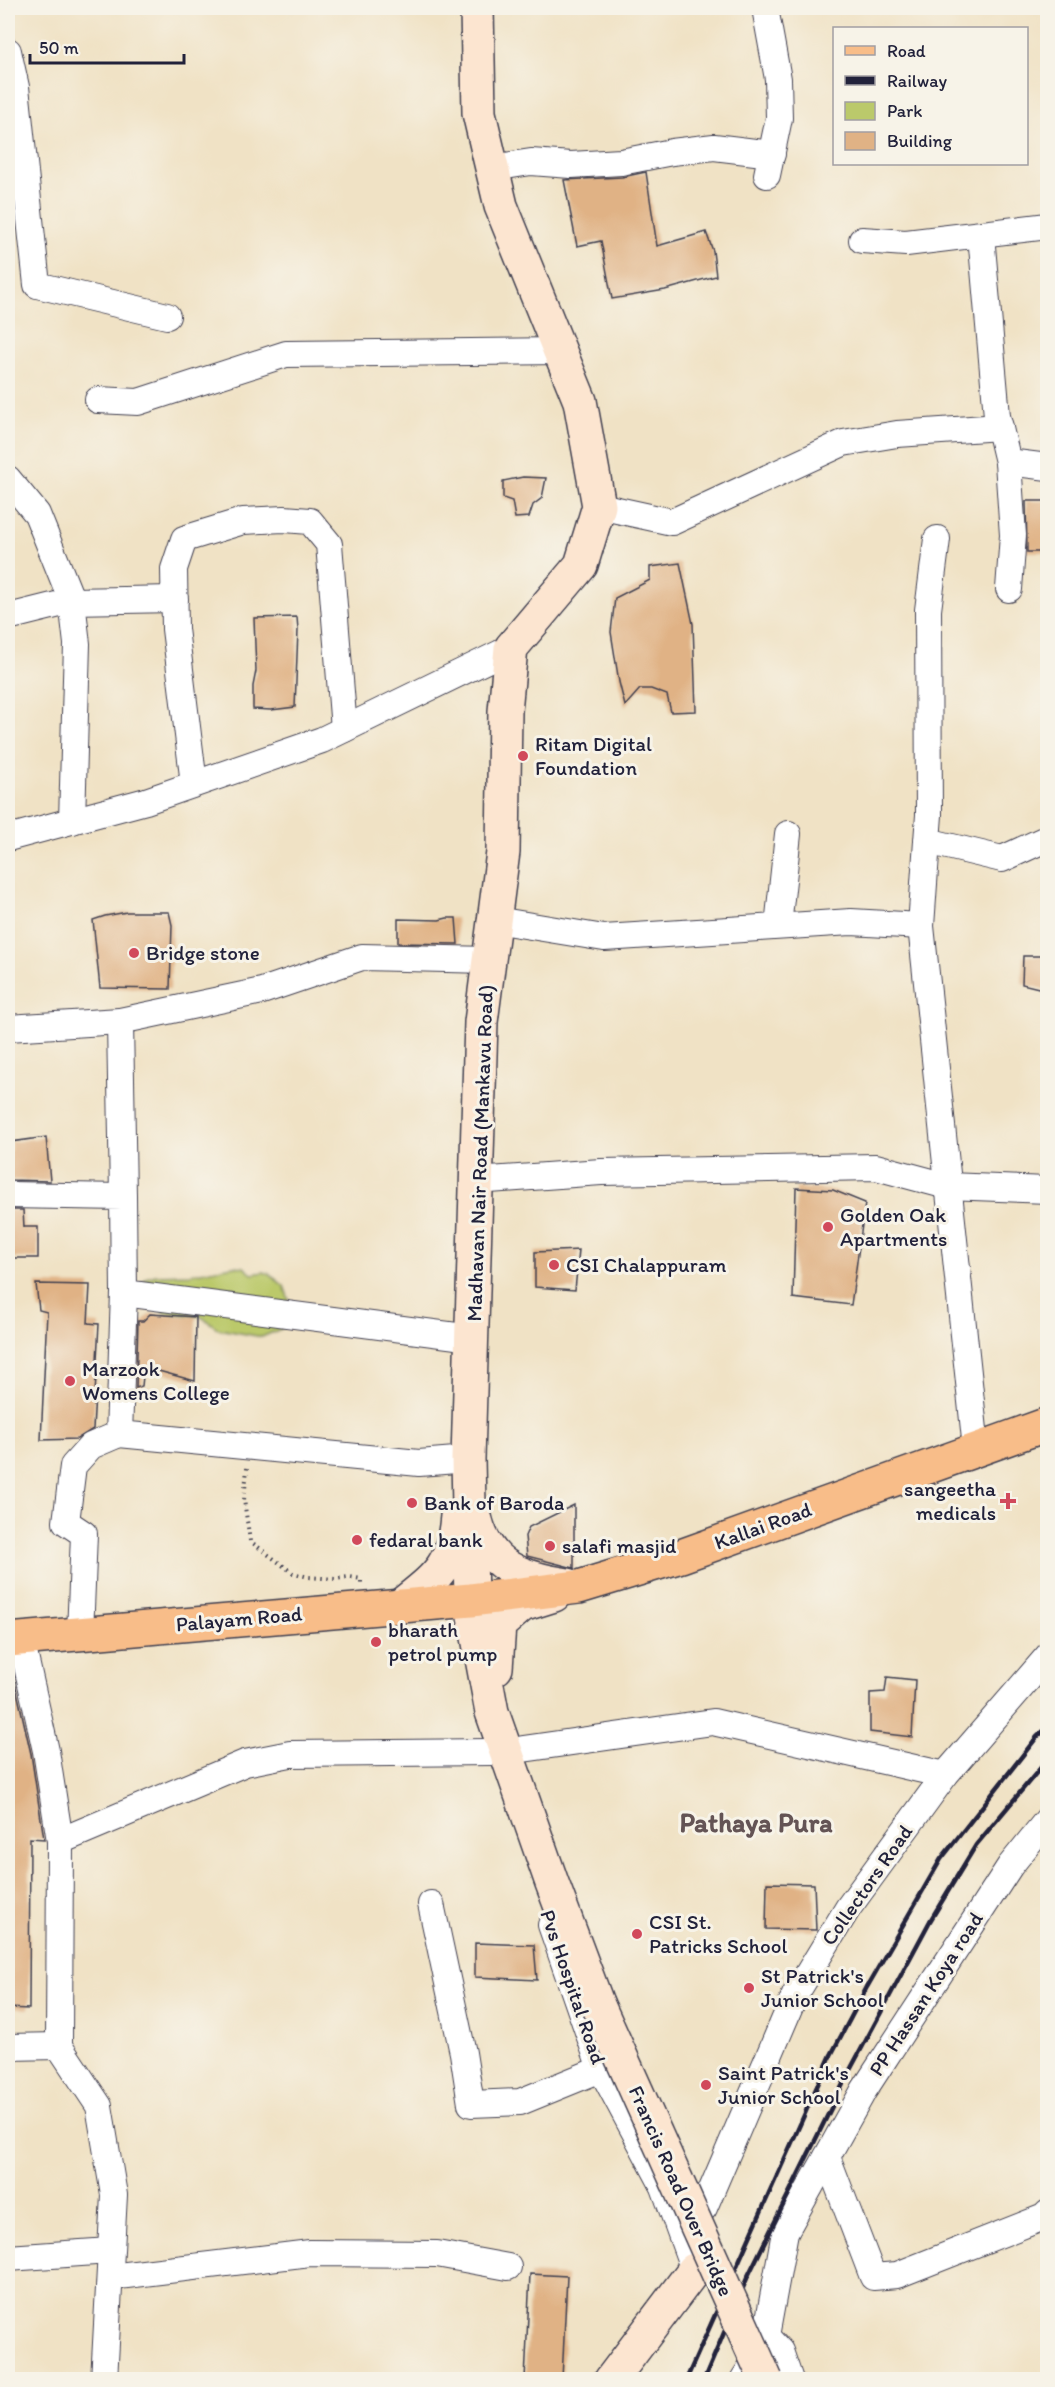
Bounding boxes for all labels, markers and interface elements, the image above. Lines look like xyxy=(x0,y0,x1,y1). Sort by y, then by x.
scale bar xyxy=(30,27,184,65)
legend xyxy=(833,27,1028,165)
text: 50 m xyxy=(39,37,79,59)
text: Road xyxy=(887,40,926,62)
text: Railway xyxy=(887,70,948,92)
text: Park xyxy=(887,100,922,122)
text: Building xyxy=(887,130,953,152)
place label: Ritam Digital Foundation xyxy=(535,731,652,780)
marker: Ritam Digital Foundation xyxy=(516,749,530,763)
place label: Bridge stone xyxy=(146,940,260,965)
marker: Bridge stone xyxy=(127,946,141,960)
street label: Madhavan Nair Road (Mankavu Road) xyxy=(461,984,498,1322)
place label: Golden Oak Apartments xyxy=(840,1202,947,1251)
marker: Golden Oak Apartments xyxy=(821,1220,835,1234)
place label: CSI Chalappuram xyxy=(566,1252,727,1277)
marker: CSI Chalappuram xyxy=(547,1258,561,1272)
place label: Marzook Womens College xyxy=(82,1356,230,1405)
marker: Marzook Womens College xyxy=(63,1374,77,1388)
place label: sangeetha medicals xyxy=(904,1476,996,1525)
place label: Bank of Baroda xyxy=(424,1490,564,1515)
marker: sangeetha medicals xyxy=(1001,1494,1015,1508)
marker: Bank of Baroda xyxy=(405,1496,419,1510)
street label: Kallai Road xyxy=(711,1496,815,1555)
place label: fedaral bank xyxy=(369,1527,483,1552)
marker: fedaral bank xyxy=(350,1533,364,1547)
place label: salafi masjid xyxy=(562,1533,677,1558)
marker: salafi masjid xyxy=(543,1539,557,1553)
street label: Palayam Road xyxy=(175,1600,304,1636)
place label: bharath petrol pump xyxy=(388,1617,497,1666)
marker: bharath petrol pump xyxy=(369,1635,383,1649)
district label: Pathaya Pura xyxy=(680,1806,833,1839)
street label: Collectors Road xyxy=(816,1819,918,1950)
street label: Pvs Hospital Road xyxy=(535,1906,612,2068)
street label: PP Hassan Koya road xyxy=(863,1907,988,2080)
place label: CSI St. Patricks School xyxy=(649,1909,787,1958)
marker: CSI St. Patricks School xyxy=(630,1927,644,1941)
place label: St Patrick's Junior School xyxy=(761,1963,884,2012)
marker: St Patrick's Junior School xyxy=(742,1981,756,1995)
place label: Saint Patrick's Junior School xyxy=(718,2060,849,2109)
marker: Saint Patrick's Junior School xyxy=(699,2078,713,2092)
street label: Francis Road Over Bridge xyxy=(624,2082,739,2300)

